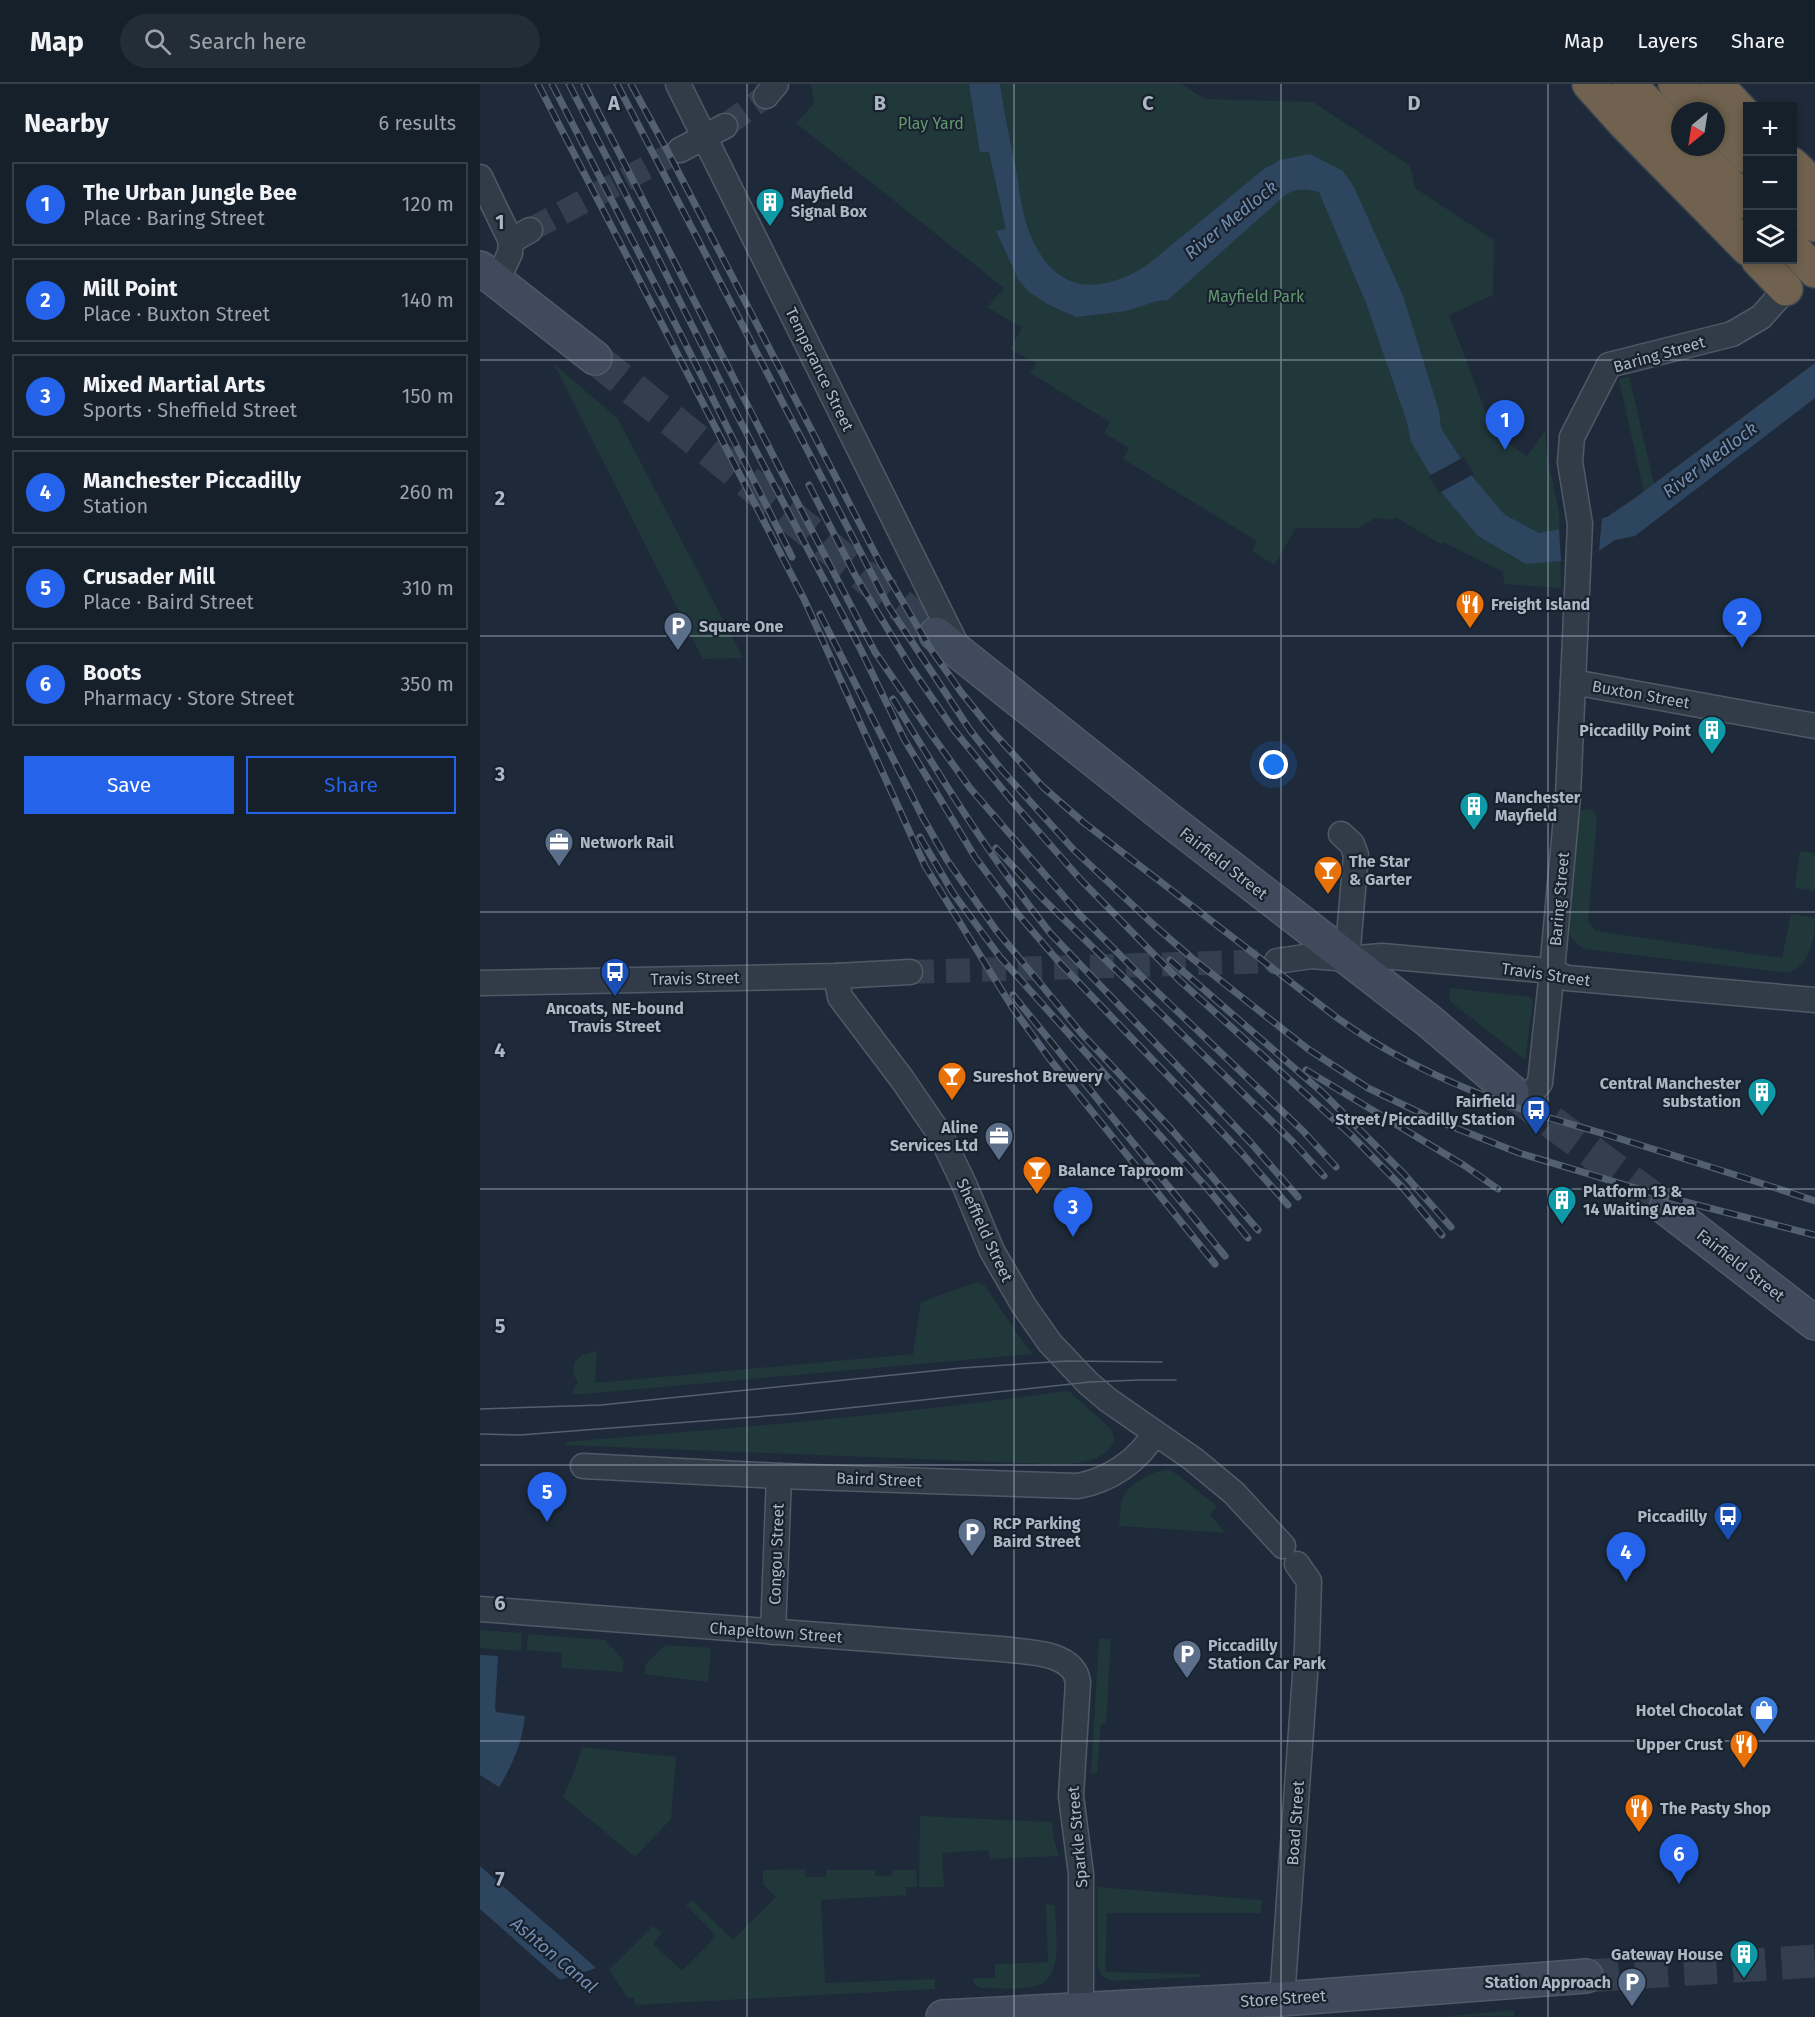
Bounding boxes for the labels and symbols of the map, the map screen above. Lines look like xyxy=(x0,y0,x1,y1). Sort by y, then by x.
text: A xyxy=(607,91,621,115)
text: B xyxy=(874,91,886,115)
text: C xyxy=(1142,91,1154,115)
text: D xyxy=(1407,91,1421,115)
north arrow xyxy=(1671,102,1725,156)
park label: Play Yard xyxy=(898,114,964,133)
water label: River Medlock xyxy=(1180,176,1282,264)
place label: Mayfield Signal Box xyxy=(791,184,868,221)
building icon: Mayfield Signal Box xyxy=(754,186,786,228)
text: 1 xyxy=(495,210,505,234)
park label: Mayfield Park xyxy=(1208,287,1305,306)
street label: Temperance Street xyxy=(781,304,858,434)
street label: Baring Street xyxy=(1611,332,1707,377)
pin: 1 xyxy=(1486,400,1524,450)
water label: River Medlock xyxy=(1658,417,1762,503)
text: 2 xyxy=(495,486,505,510)
restaurant icon: Freight Island xyxy=(1454,588,1486,630)
place label: Freight Island xyxy=(1491,595,1590,614)
pin: 2 xyxy=(1722,598,1762,648)
parking icon: Square One xyxy=(662,610,694,652)
place label: Square One xyxy=(699,617,784,636)
street label: Buxton Street xyxy=(1591,677,1691,712)
building icon: Piccadilly Point xyxy=(1696,714,1728,756)
place label: Piccadilly Point xyxy=(1579,721,1692,740)
your location xyxy=(1259,750,1288,779)
text: 3 xyxy=(494,762,505,786)
place label: Manchester Mayfield xyxy=(1495,788,1581,825)
building icon: Manchester Mayfield xyxy=(1458,790,1490,832)
street label: Fairfield Street xyxy=(1176,823,1271,904)
office icon: Network Rail xyxy=(543,826,575,868)
place label: Network Rail xyxy=(580,833,674,852)
street label: Baring Street xyxy=(1546,851,1573,947)
place label: The Star & Garter xyxy=(1349,852,1412,889)
bar icon: The Star & Garter xyxy=(1312,854,1344,896)
bus stop icon: Ancoats, NE-bound Travis Street xyxy=(599,956,631,998)
street label: Travis Street xyxy=(1500,959,1592,990)
street label: Travis Street xyxy=(650,968,740,989)
place label: Ancoats, NE-bound Travis Street xyxy=(545,999,684,1036)
text: 4 xyxy=(494,1038,506,1062)
bar icon: Sureshot Brewery xyxy=(936,1060,968,1102)
place label: Sureshot Brewery xyxy=(973,1067,1103,1086)
place label: Central Manchester substation xyxy=(1600,1074,1742,1111)
building icon: Central Manchester substation xyxy=(1746,1076,1778,1118)
place label: Fairfield Street/Piccadilly Station xyxy=(1335,1092,1515,1129)
bus stop icon: Fairfield Street/Piccadilly Station xyxy=(1520,1094,1552,1136)
place label: Aline Services Ltd xyxy=(890,1118,978,1155)
office icon: Aline Services Ltd xyxy=(983,1120,1015,1162)
bar icon: Balance Taproom xyxy=(1021,1154,1053,1196)
place label: Balance Taproom xyxy=(1058,1161,1183,1180)
street label: Sheffield Street xyxy=(952,1175,1017,1285)
place label: Platform 13 & 14 Waiting Area xyxy=(1583,1182,1695,1219)
building icon: Platform 13 & 14 Waiting Area xyxy=(1546,1184,1578,1226)
pin: 3 xyxy=(1054,1188,1092,1237)
street label: Fairfield Street xyxy=(1693,1225,1788,1306)
text: 5 xyxy=(495,1314,506,1338)
street label: Baird Street xyxy=(836,1469,922,1490)
pin: 5 xyxy=(528,1472,566,1522)
bus stop icon: Piccadilly xyxy=(1712,1500,1744,1542)
street label: Congou Street xyxy=(765,1503,788,1605)
place label: Piccadilly xyxy=(1638,1507,1708,1526)
place label: RCP Parking Baird Street xyxy=(993,1514,1081,1551)
parking icon: RCP Parking Baird Street xyxy=(956,1516,988,1558)
pin: 4 xyxy=(1606,1532,1646,1582)
text: 6 xyxy=(494,1591,506,1615)
street label: Chapeltown Street xyxy=(709,1618,843,1647)
place label: Piccadilly Station Car Park xyxy=(1208,1636,1326,1673)
parking icon: Piccadilly Station Car Park xyxy=(1171,1638,1203,1680)
shop icon: Hotel Chocolat xyxy=(1748,1694,1780,1736)
place label: Hotel Chocolat xyxy=(1636,1701,1744,1720)
restaurant icon: Upper Crust xyxy=(1728,1728,1760,1770)
place label: Upper Crust xyxy=(1636,1735,1724,1754)
street label: Boad Street xyxy=(1283,1780,1308,1866)
street label: Sparkle Street xyxy=(1064,1785,1091,1889)
restaurant icon: The Pasty Shop xyxy=(1623,1792,1655,1834)
place label: The Pasty Shop xyxy=(1660,1799,1771,1818)
pin: 6 xyxy=(1660,1834,1698,1884)
text: 7 xyxy=(495,1867,505,1891)
water label: Ashton Canal xyxy=(505,1912,602,1998)
building icon: Gateway House xyxy=(1728,1938,1760,1980)
place label: Gateway House xyxy=(1611,1945,1723,1964)
parking icon: Station Approach xyxy=(1616,1966,1648,2008)
place label: Station Approach xyxy=(1485,1973,1611,1992)
street label: Store Street xyxy=(1240,1986,1327,2011)

